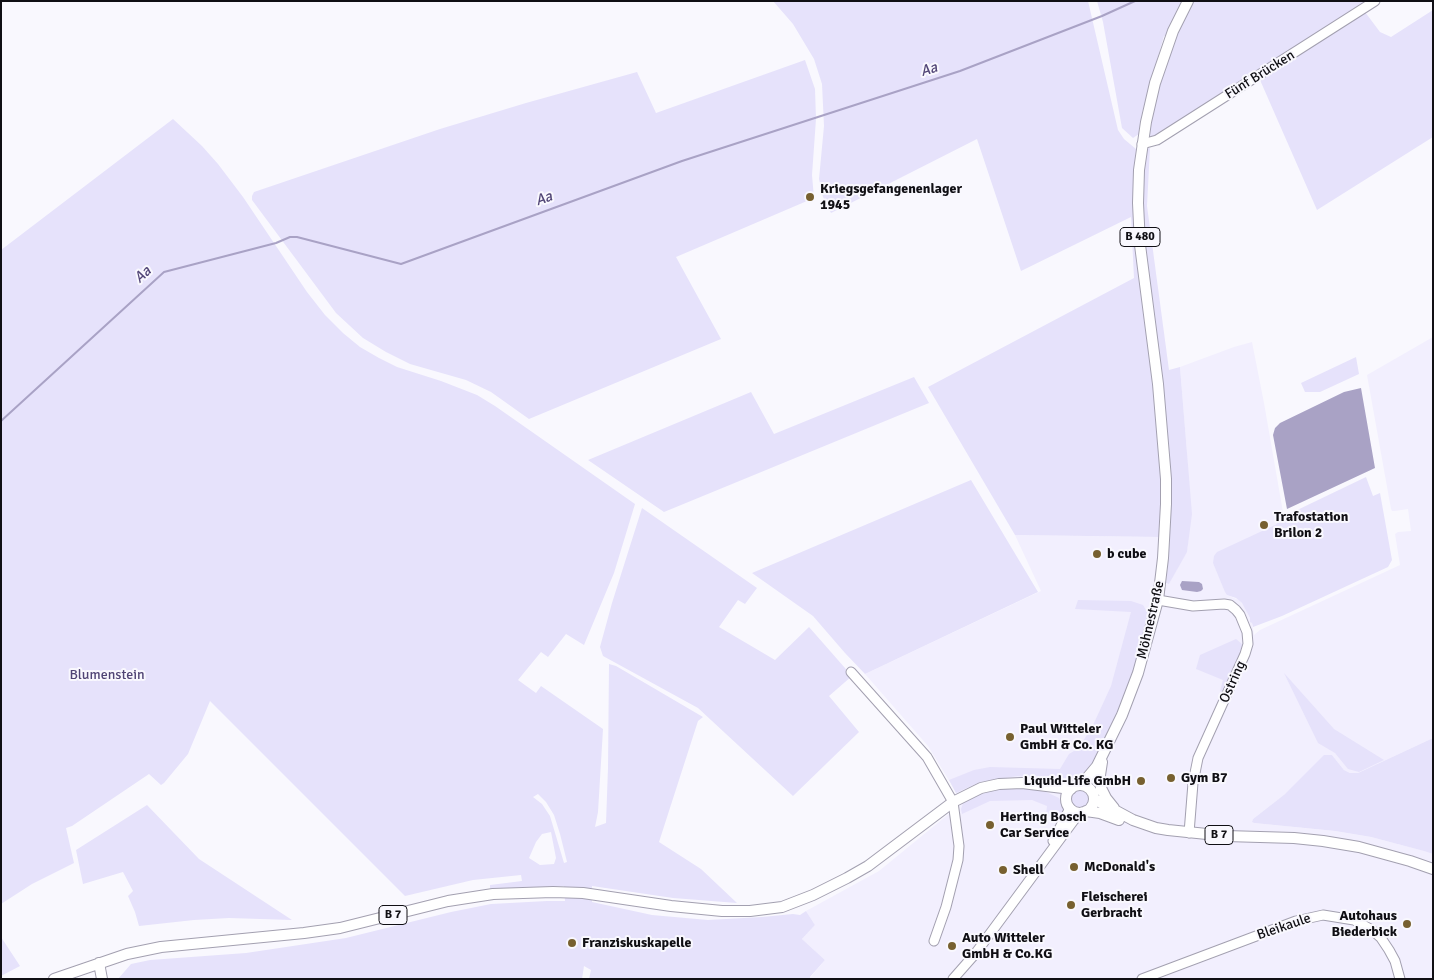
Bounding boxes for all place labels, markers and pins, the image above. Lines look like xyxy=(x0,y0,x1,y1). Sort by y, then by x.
place label: Kriegsgefangenenlager 1945 xyxy=(820,181,962,213)
marker: Kriegsgefangenenlager 1945 xyxy=(804,191,816,203)
place label: Trafostation Brilon 2 xyxy=(1274,509,1348,542)
marker: Trafostation Brilon 2 xyxy=(1258,519,1270,531)
place label: b cube xyxy=(1107,546,1146,562)
marker: b cube xyxy=(1091,548,1103,560)
place label: Paul Witteler GmbH & Co. KG xyxy=(1020,721,1113,754)
marker: Paul Witteler GmbH & Co. KG xyxy=(1004,731,1016,743)
place label: Gym B7 xyxy=(1181,770,1228,786)
marker: Gym B7 xyxy=(1165,772,1177,784)
place label: Liquid-Life GmbH xyxy=(1024,773,1131,789)
marker: Liquid-Life GmbH xyxy=(1135,775,1147,787)
place label: Herting Bosch Car Service xyxy=(1000,809,1087,842)
marker: Herting Bosch Car Service xyxy=(984,819,996,831)
place label: McDonald's xyxy=(1084,859,1155,875)
marker: McDonald's xyxy=(1068,861,1080,873)
place label: Shell xyxy=(1013,862,1044,878)
marker: Shell xyxy=(997,864,1009,876)
place label: Fleischerei Gerbracht xyxy=(1081,889,1148,922)
marker: Fleischerei Gerbracht xyxy=(1065,899,1077,911)
place label: Autohaus Biederbick xyxy=(1332,908,1397,940)
marker: Autohaus Biederbick xyxy=(1401,918,1413,930)
place label: Auto Witteler GmbH & Co.KG xyxy=(962,930,1052,962)
place label: Franziskuskapelle xyxy=(582,935,692,951)
marker: Franziskuskapelle xyxy=(566,937,578,949)
marker: Auto Witteler GmbH & Co.KG xyxy=(946,940,958,952)

